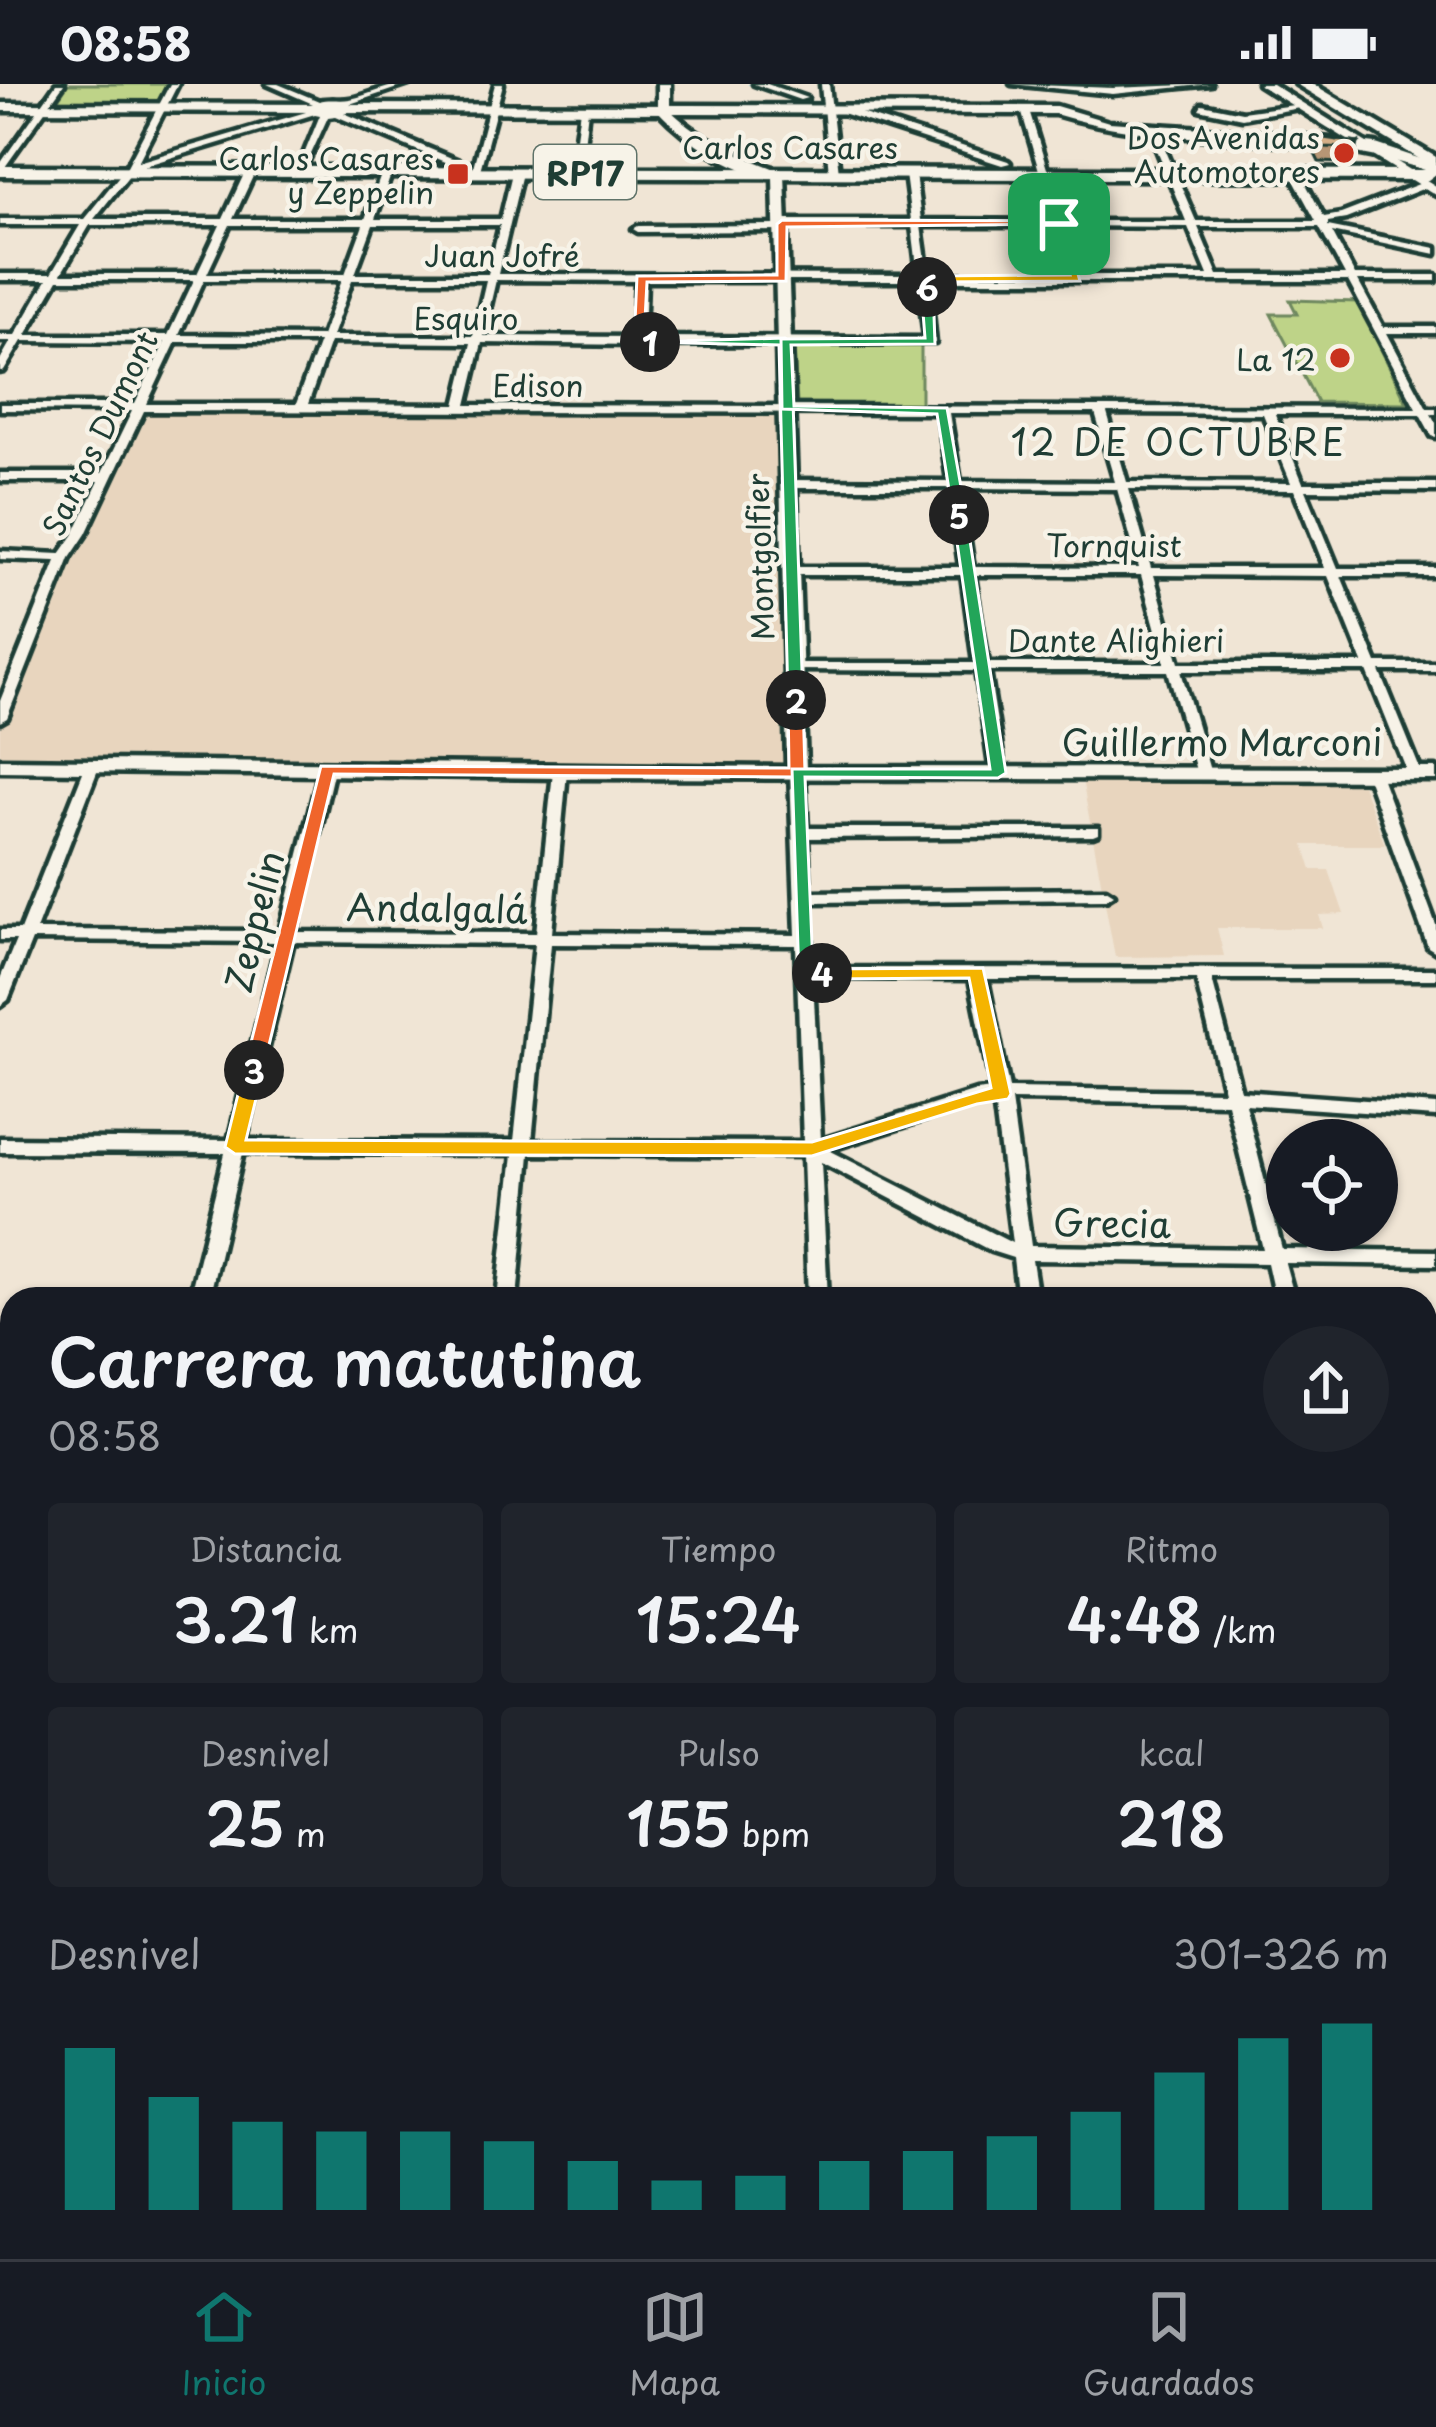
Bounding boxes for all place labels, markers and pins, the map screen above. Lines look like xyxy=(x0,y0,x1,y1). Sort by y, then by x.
place label: Dos Avenidas Automotores xyxy=(1127,114,1320,193)
place label: Carlos Casares y Zeppelin xyxy=(218,135,434,214)
marker: Dos Avenidas Automotores xyxy=(1331,140,1357,166)
marker: Carlos Casares y Zeppelin xyxy=(445,161,471,187)
pin xyxy=(1008,173,1110,275)
pin: 6 xyxy=(897,257,957,317)
pin: 1 xyxy=(620,312,680,372)
place label: La 12 xyxy=(1236,336,1316,381)
marker: La 12 xyxy=(1327,345,1353,371)
pin: 5 xyxy=(929,485,989,545)
pin: 2 xyxy=(766,670,826,730)
pin: 4 xyxy=(792,943,852,1003)
pin: 3 xyxy=(224,1040,284,1100)

